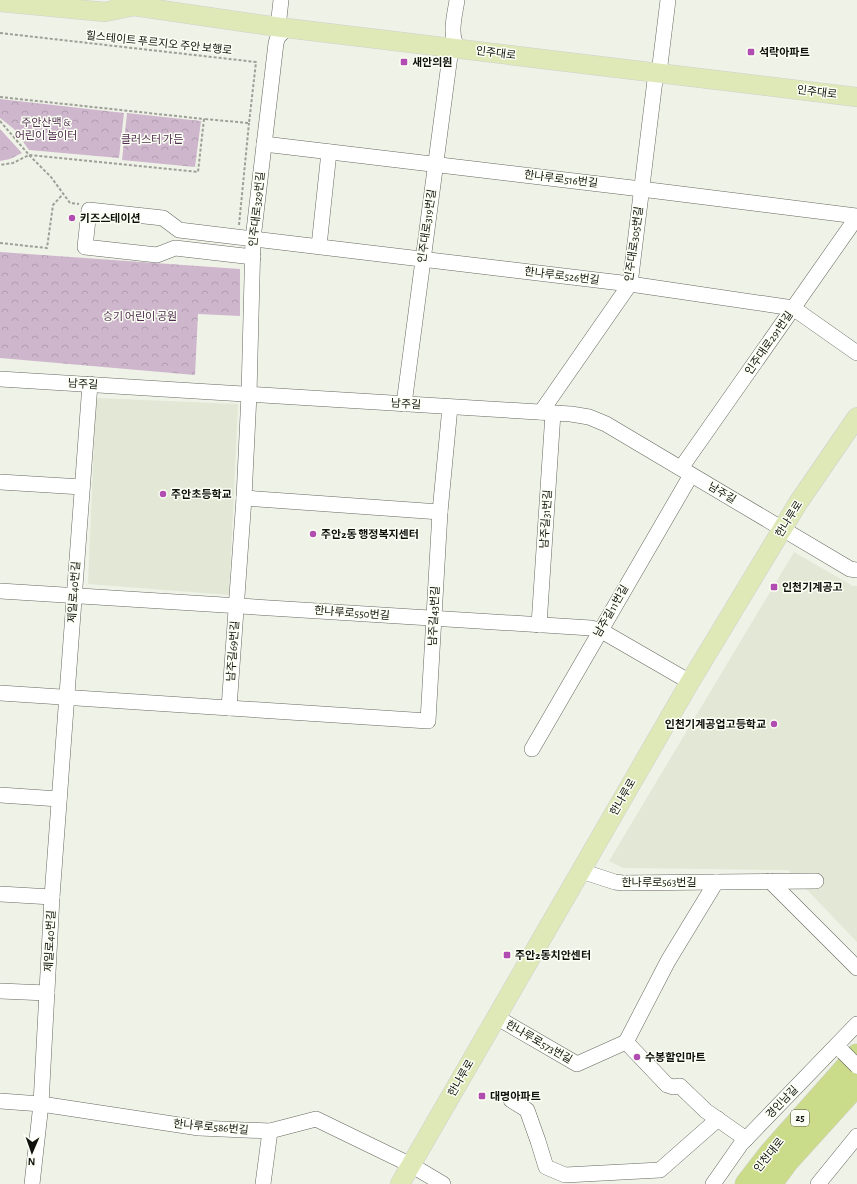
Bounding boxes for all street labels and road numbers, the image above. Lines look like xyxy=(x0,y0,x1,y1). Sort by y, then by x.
street label: 힐스테이트 푸르지오 주안 보행로 xyxy=(85,30,233,56)
street label: 인주대로 xyxy=(475,45,517,61)
street label: 인주대로 xyxy=(796,84,838,100)
street label: 한나루로516번길 xyxy=(523,169,599,189)
street label: 인주대로329번길 xyxy=(248,171,266,247)
street label: 인주대로319번길 xyxy=(416,188,438,264)
street label: 인주대로305번길 xyxy=(623,206,645,282)
street label: 한나루로526번길 xyxy=(524,266,600,286)
street label: 인주대로291번길 xyxy=(743,309,795,377)
street label: 남주길 xyxy=(67,377,99,391)
street label: 남주길 xyxy=(390,397,422,411)
street label: 남주길 xyxy=(706,480,738,506)
street label: 남주길31번길 xyxy=(538,489,554,549)
street label: 한나루로 xyxy=(774,499,804,539)
street label: 제일로40번길 xyxy=(66,561,82,623)
street label: 남주길11번길 xyxy=(592,583,630,639)
street label: 남주길43번길 xyxy=(427,586,441,646)
street label: 한나루로550번길 xyxy=(314,605,390,621)
street label: 남주길69번길 xyxy=(225,620,241,682)
street label: 한나루로 xyxy=(608,777,638,817)
street label: 한나루로563번길 xyxy=(621,877,697,888)
street label: 제일로40번길 xyxy=(43,910,57,972)
street label: 한나루로573번길 xyxy=(504,1019,574,1065)
street label: 한나루로 xyxy=(446,1058,476,1098)
street label: 경인남길 xyxy=(764,1084,800,1120)
road number: 25 xyxy=(791,1110,809,1126)
street label: 한나루로586번길 xyxy=(173,1118,249,1136)
street label: 인천대로 xyxy=(751,1135,786,1174)

